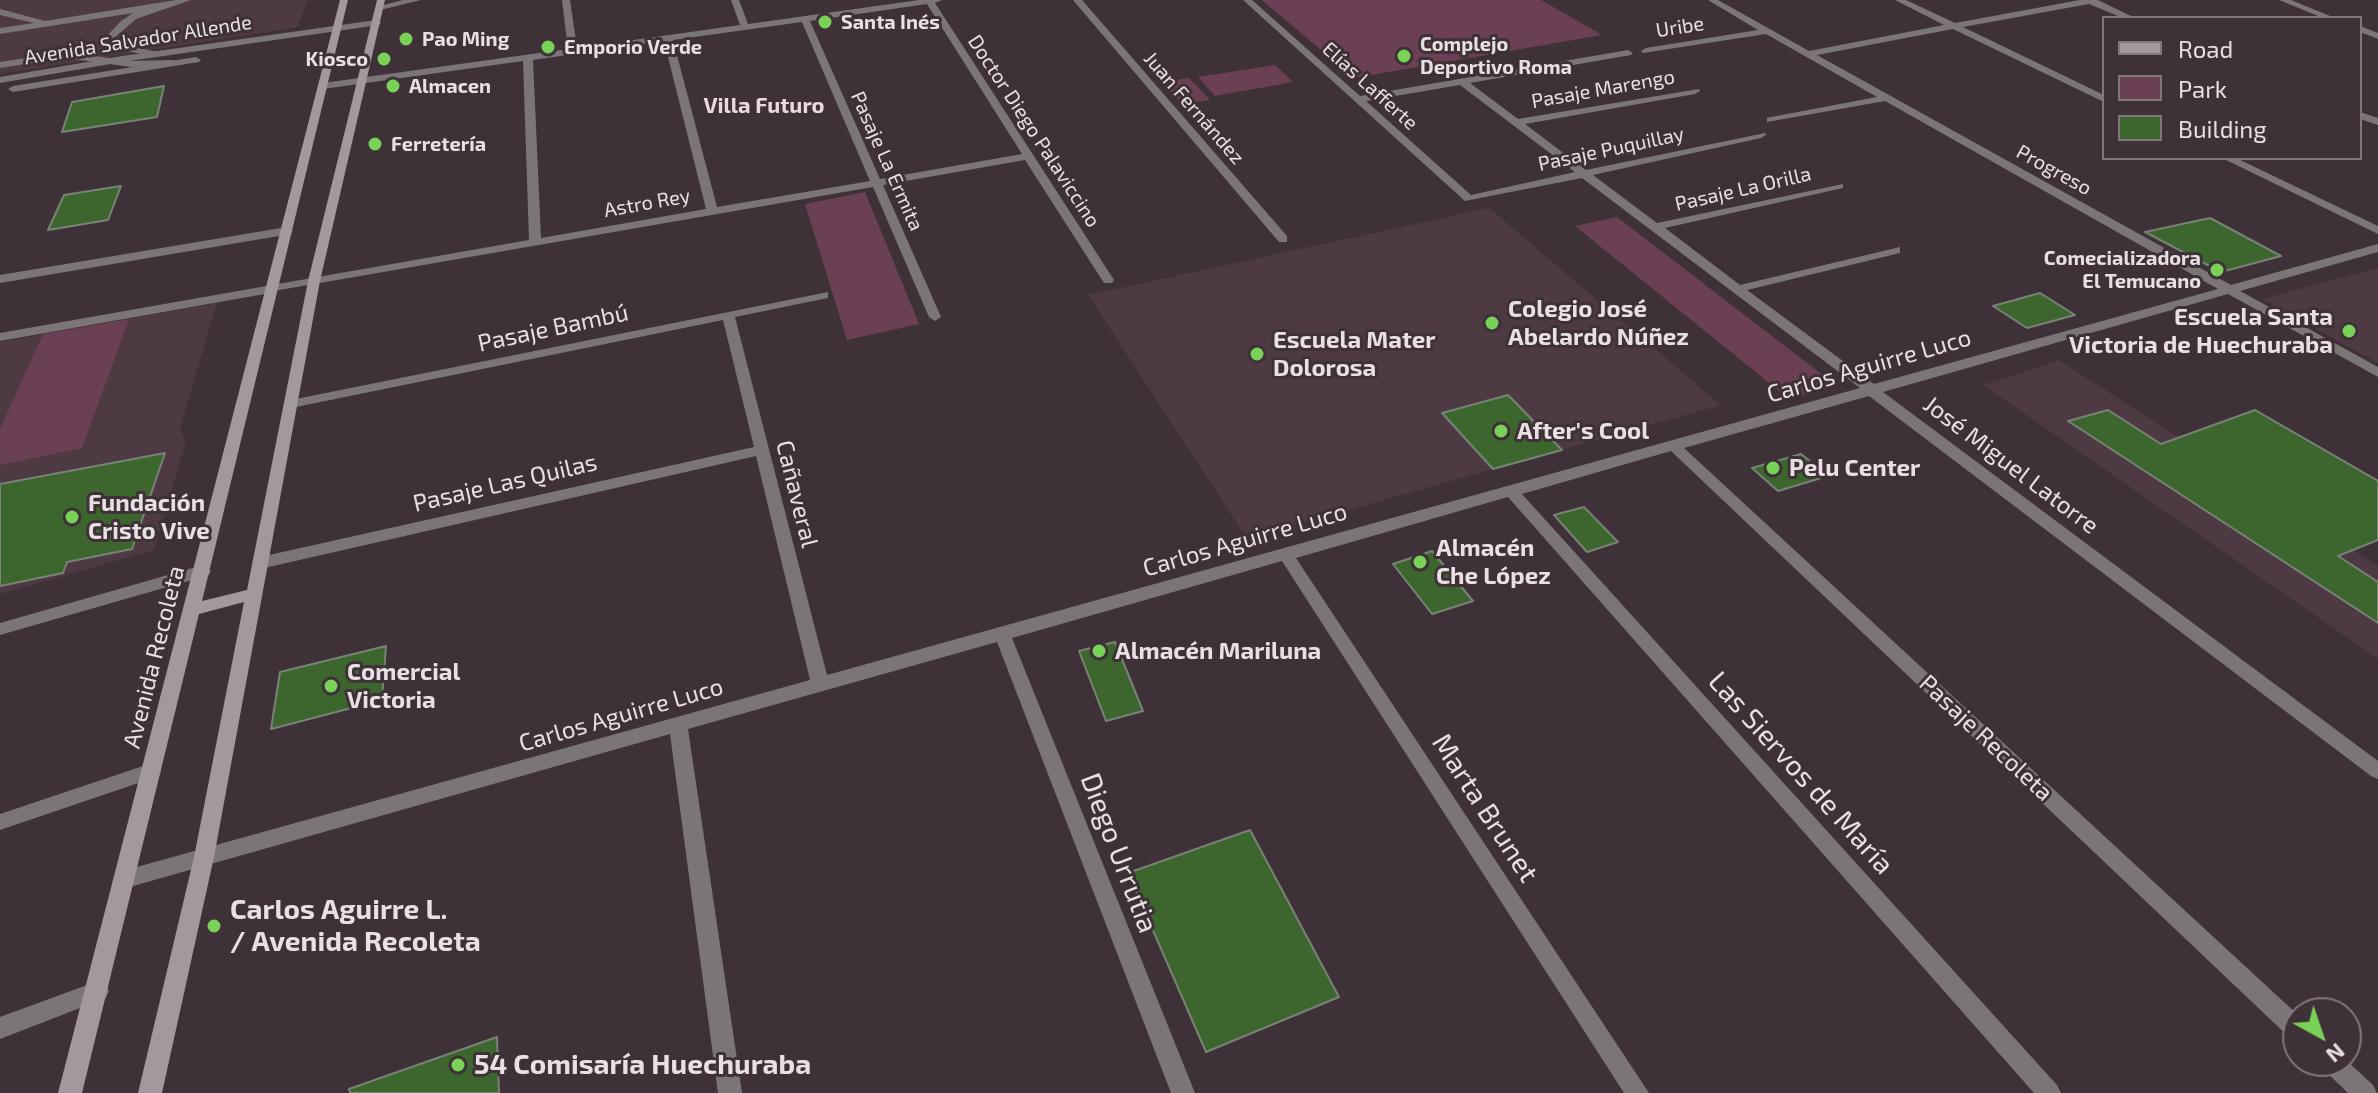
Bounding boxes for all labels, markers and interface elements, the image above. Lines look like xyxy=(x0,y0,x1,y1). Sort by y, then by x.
street label: Avenida Salvador Allende xyxy=(22,10,254,70)
place label: Santa Inés xyxy=(841,10,940,34)
street label: Uribe xyxy=(1654,11,1706,43)
marker: Santa Inés xyxy=(816,13,834,31)
legend xyxy=(2102,16,2362,160)
place label: Pao Ming xyxy=(422,27,509,51)
marker: Pao Ming xyxy=(397,30,415,48)
street label: Doctor Diego Palaviccino xyxy=(963,30,1105,232)
place label: Complejo Deportivo Roma xyxy=(1420,32,1572,79)
text: Road xyxy=(2178,34,2233,63)
place label: Emporio Verde xyxy=(564,35,702,59)
street label: Elías Lafferte xyxy=(1317,37,1423,135)
marker: Emporio Verde xyxy=(539,38,557,56)
place label: Kiosco xyxy=(306,47,368,71)
street label: Juan Fernández xyxy=(1139,47,1249,169)
marker: Complejo Deportivo Roma xyxy=(1395,47,1413,65)
marker: Kiosco xyxy=(375,50,393,68)
street label: Pasaje Marengo xyxy=(1529,65,1677,113)
place label: Almacen xyxy=(409,74,491,98)
text: Park xyxy=(2178,74,2227,103)
marker: Almacen xyxy=(384,77,402,95)
street label: Pasaje La Ermita xyxy=(846,88,928,234)
district label: Villa Futuro xyxy=(703,93,825,119)
text: Building xyxy=(2178,114,2267,143)
street label: Pasaje Puquillay xyxy=(1536,122,1686,176)
place label: Ferretería xyxy=(391,132,486,156)
marker: Ferretería xyxy=(366,135,384,153)
street label: Progreso xyxy=(2012,140,2096,200)
street label: Pasaje La Orilla xyxy=(1673,162,1813,216)
street label: Astro Rey xyxy=(602,184,692,222)
place label: Comecializadora El Temucano xyxy=(2044,246,2201,293)
marker: Comecializadora El Temucano xyxy=(2208,261,2226,279)
place label: Colegio José Abelardo Núñez xyxy=(1508,295,1689,351)
street label: Pasaje Bambú xyxy=(475,298,631,358)
place label: Escuela Santa Victoria de Huechuraba xyxy=(2069,303,2333,359)
marker: Colegio José Abelardo Núñez xyxy=(1483,314,1501,332)
marker: Escuela Santa Victoria de Huechuraba xyxy=(2340,322,2358,340)
street label: Carlos Aguirre Luco xyxy=(1764,323,1974,409)
place label: Escuela Mater Dolorosa xyxy=(1273,326,1436,382)
marker: Escuela Mater Dolorosa xyxy=(1248,345,1266,363)
street label: José Miguel Latorre xyxy=(1918,390,2104,540)
place label: After's Cool xyxy=(1517,417,1649,445)
marker: After's Cool xyxy=(1492,422,1510,440)
street label: Cañaveral xyxy=(770,437,824,551)
street label: Pasaje Las Quilas xyxy=(410,448,600,518)
place label: Pelu Center xyxy=(1789,454,1920,482)
marker: Pelu Center xyxy=(1764,459,1782,477)
place label: Fundación Cristo Vive xyxy=(88,489,210,545)
street label: Carlos Aguirre Luco xyxy=(1140,497,1350,583)
marker: Fundación Cristo Vive xyxy=(63,508,81,526)
place label: Almacén Che López xyxy=(1436,534,1551,590)
marker: Almacén Che López xyxy=(1411,553,1429,571)
street label: Avenida Recoleta xyxy=(117,563,191,751)
place label: Almacén Mariluna xyxy=(1115,637,1321,665)
marker: Almacén Mariluna xyxy=(1090,642,1108,660)
place label: Comercial Victoria xyxy=(347,658,460,714)
street label: Las Siervos de María xyxy=(1701,665,1901,881)
street label: Pasaje Recoleta xyxy=(1913,669,2059,807)
street label: Carlos Aguirre Luco xyxy=(516,672,726,758)
marker: Comercial Victoria xyxy=(322,677,340,695)
street label: Marta Brunet xyxy=(1425,728,1545,888)
street label: Diego Urrutia xyxy=(1073,768,1165,938)
place label: Carlos Aguirre L. / Avenida Recoleta xyxy=(230,893,481,959)
marker: Carlos Aguirre L. / Avenida Recoleta xyxy=(205,917,223,935)
north arrow xyxy=(2282,997,2362,1077)
text: N xyxy=(2322,1039,2351,1069)
place label: 54 Comisaría Huechuraba xyxy=(474,1048,811,1082)
marker: 54 Comisaría Huechuraba xyxy=(449,1056,467,1074)

